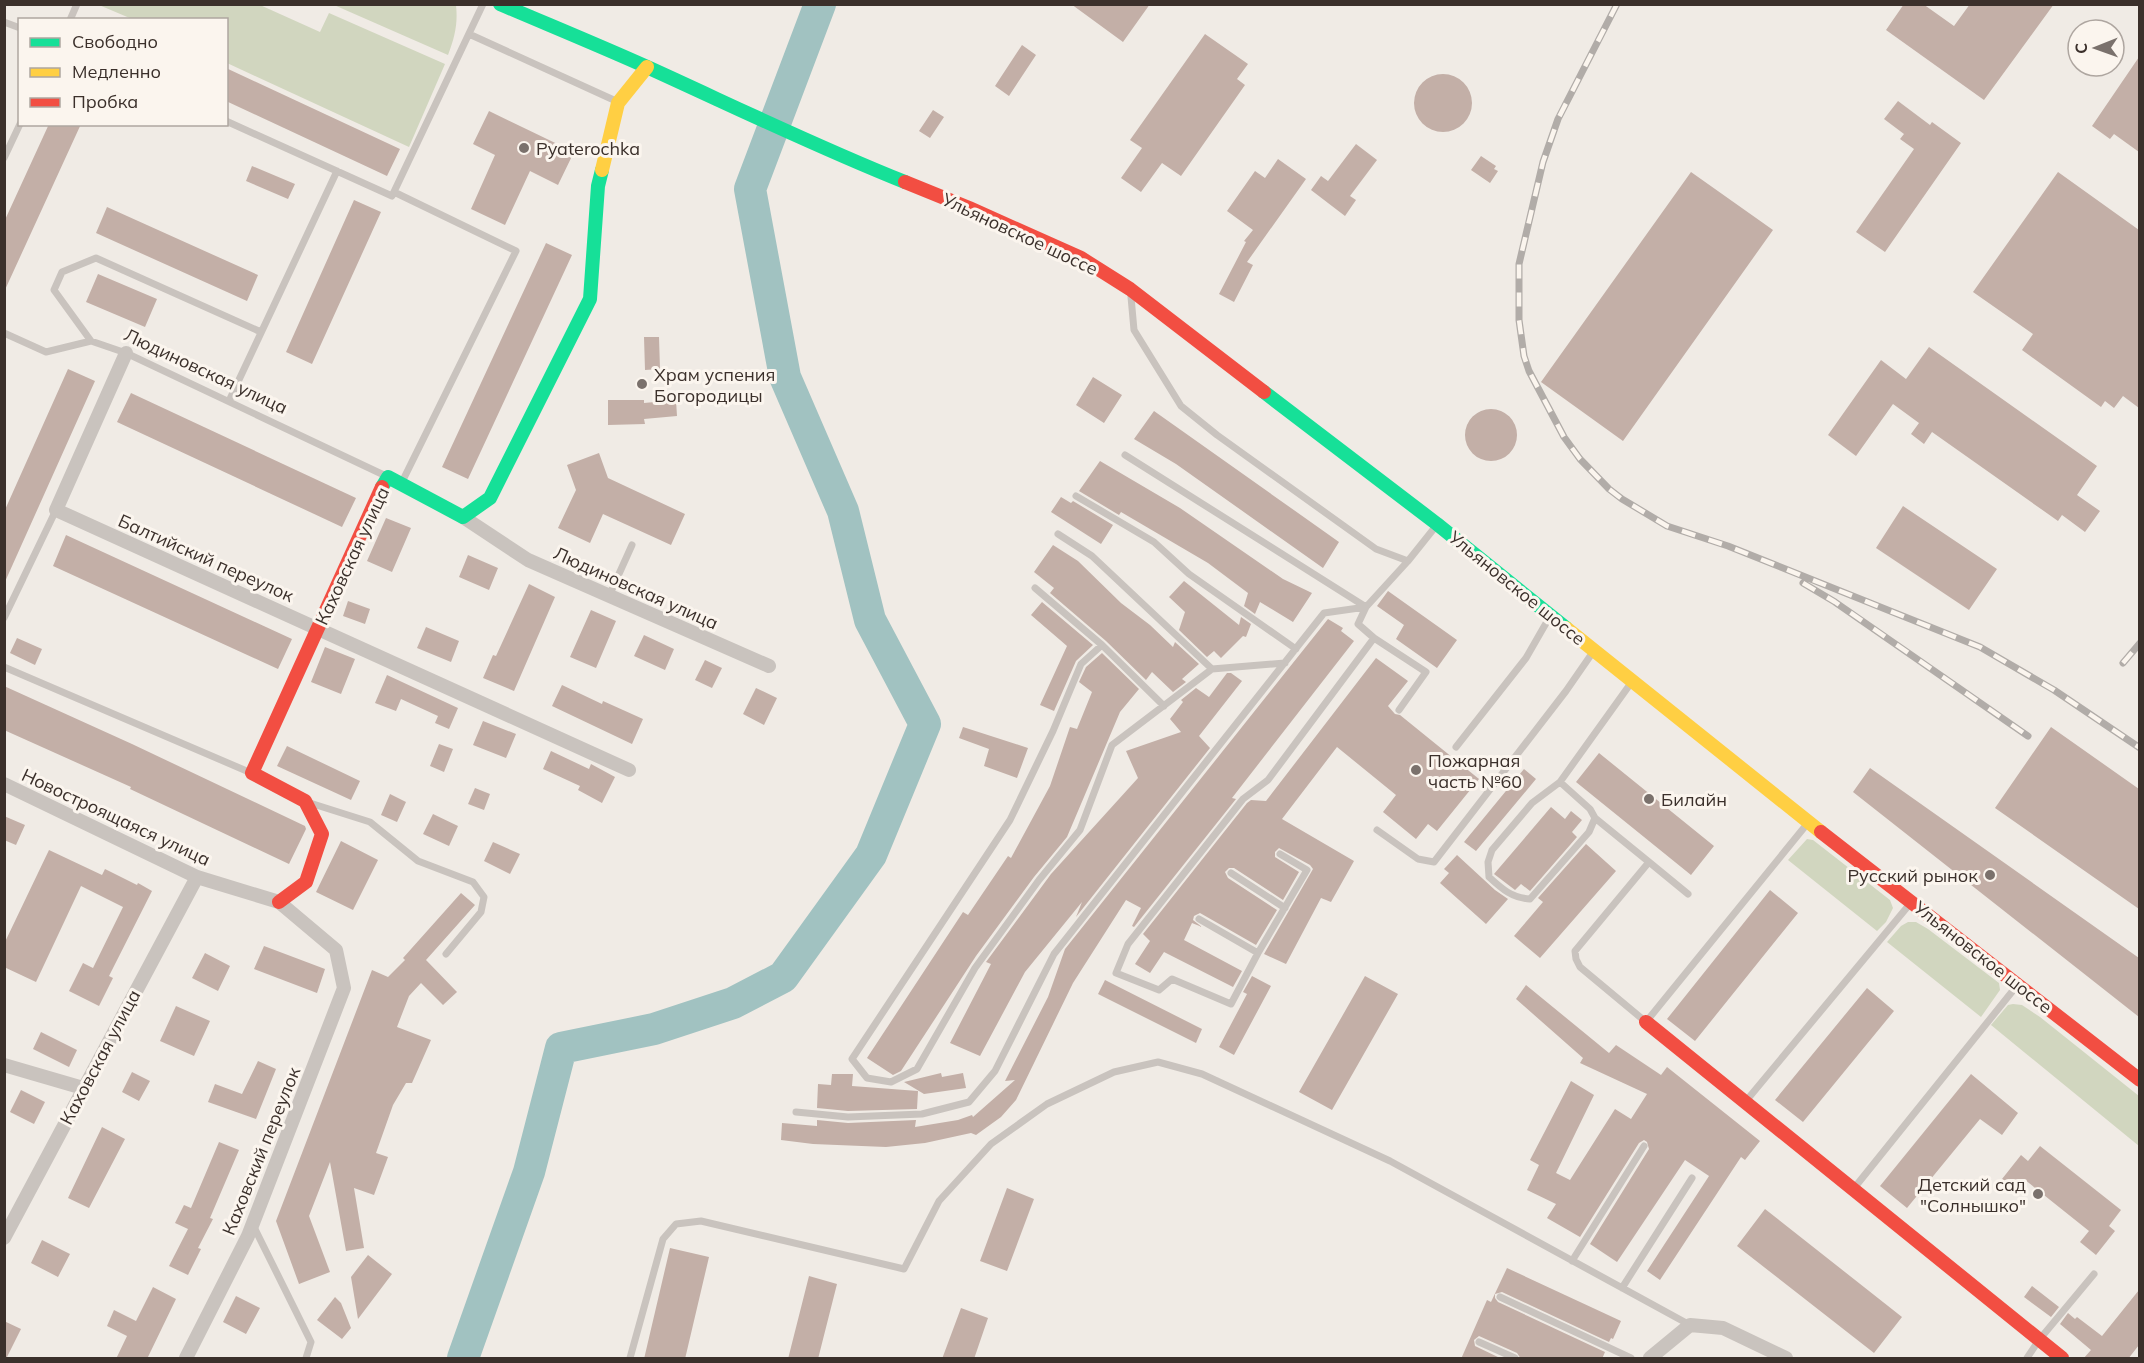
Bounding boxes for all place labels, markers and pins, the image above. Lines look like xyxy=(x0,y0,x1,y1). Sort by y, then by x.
place label: Pyaterochka xyxy=(536,137,640,160)
marker: Pyaterochka xyxy=(517,141,531,155)
place label: Храм успения Богородицы xyxy=(654,363,775,407)
marker: Храм успения Богородицы xyxy=(635,377,649,391)
place label: Пожарная часть №60 xyxy=(1428,749,1522,793)
marker: Пожарная часть №60 xyxy=(1409,763,1423,777)
place label: Билайн xyxy=(1661,788,1727,811)
marker: Билайн xyxy=(1642,792,1656,806)
place label: Русский рынок xyxy=(1847,864,1978,887)
marker: Русский рынок xyxy=(1983,868,1997,882)
place label: Детский сад "Солнышко" xyxy=(1918,1173,2026,1217)
marker: Детский сад "Солнышко" xyxy=(2031,1187,2045,1201)

